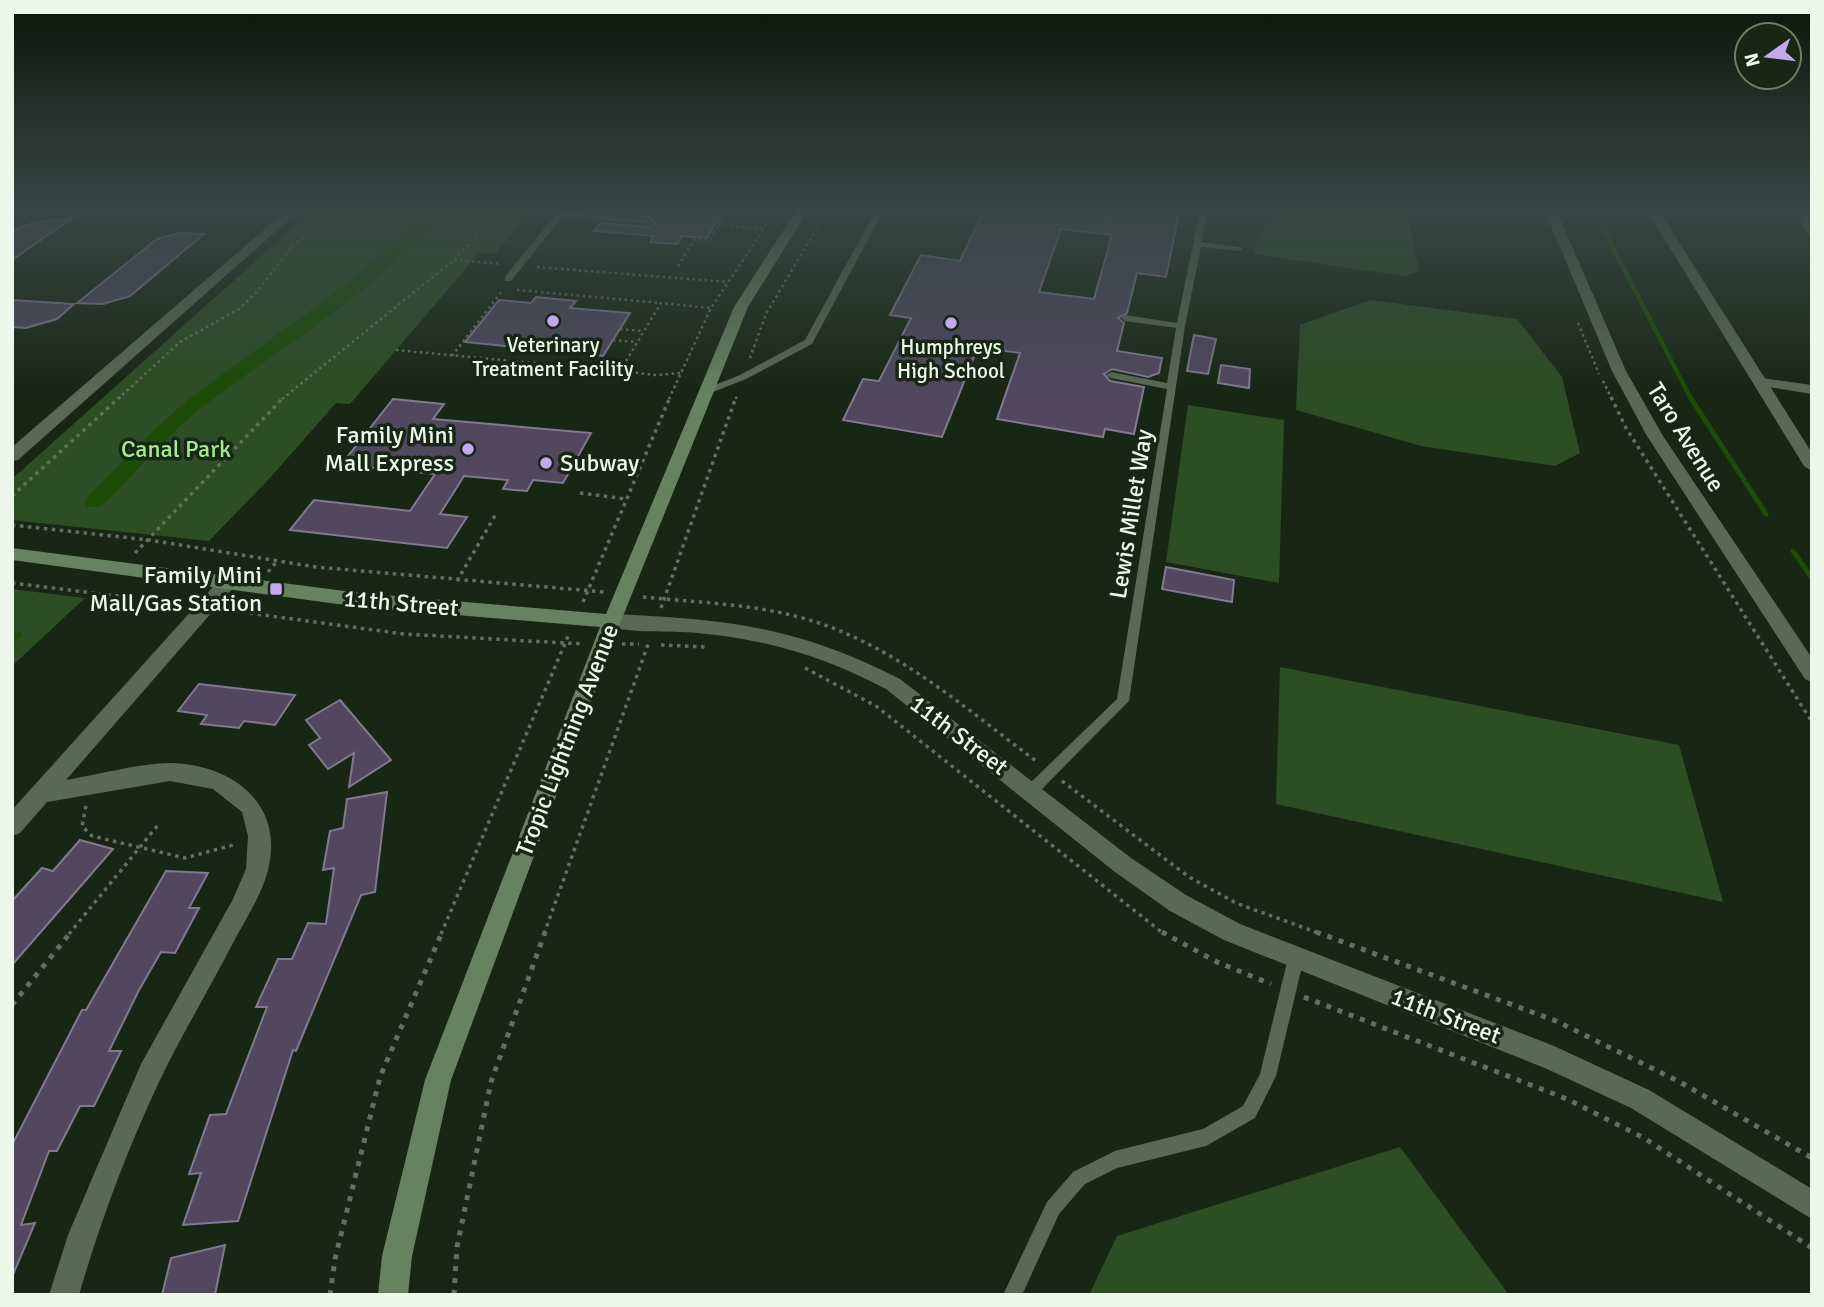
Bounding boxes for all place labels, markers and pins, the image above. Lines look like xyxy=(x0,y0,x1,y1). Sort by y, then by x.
marker: Veterinary Treatment Facility xyxy=(545,313,561,329)
marker: Humphreys High School xyxy=(943,315,959,331)
place label: Veterinary Treatment Facility xyxy=(472,332,634,382)
place label: Humphreys High School xyxy=(897,334,1005,384)
place label: Family Mini Mall Express xyxy=(325,420,454,478)
marker: Family Mini Mall Express xyxy=(460,441,476,457)
place label: Subway xyxy=(560,448,639,478)
marker: Subway xyxy=(538,455,554,471)
place label: Family Mini Mall/Gas Station xyxy=(89,560,262,618)
marker: Family Mini Mall/Gas Station xyxy=(268,581,284,597)

